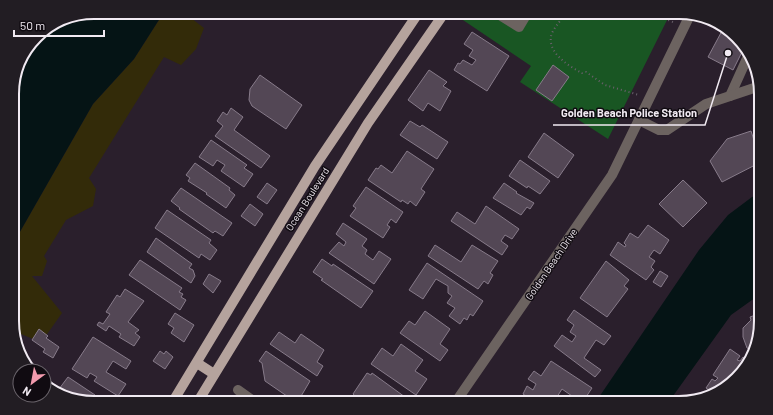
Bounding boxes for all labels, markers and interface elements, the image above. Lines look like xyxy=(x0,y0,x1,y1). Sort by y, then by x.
scale bar xyxy=(14,12,104,38)
text: 50 m xyxy=(20,18,45,32)
callout: Golden Beach Police Station xyxy=(553,102,705,125)
text: Golden Beach Police Station xyxy=(561,106,697,119)
street label: Ocean Boulevard xyxy=(283,165,331,233)
street label: Golden Beach Drive xyxy=(523,226,579,302)
north arrow xyxy=(12,363,52,403)
text: N xyxy=(20,384,33,399)

